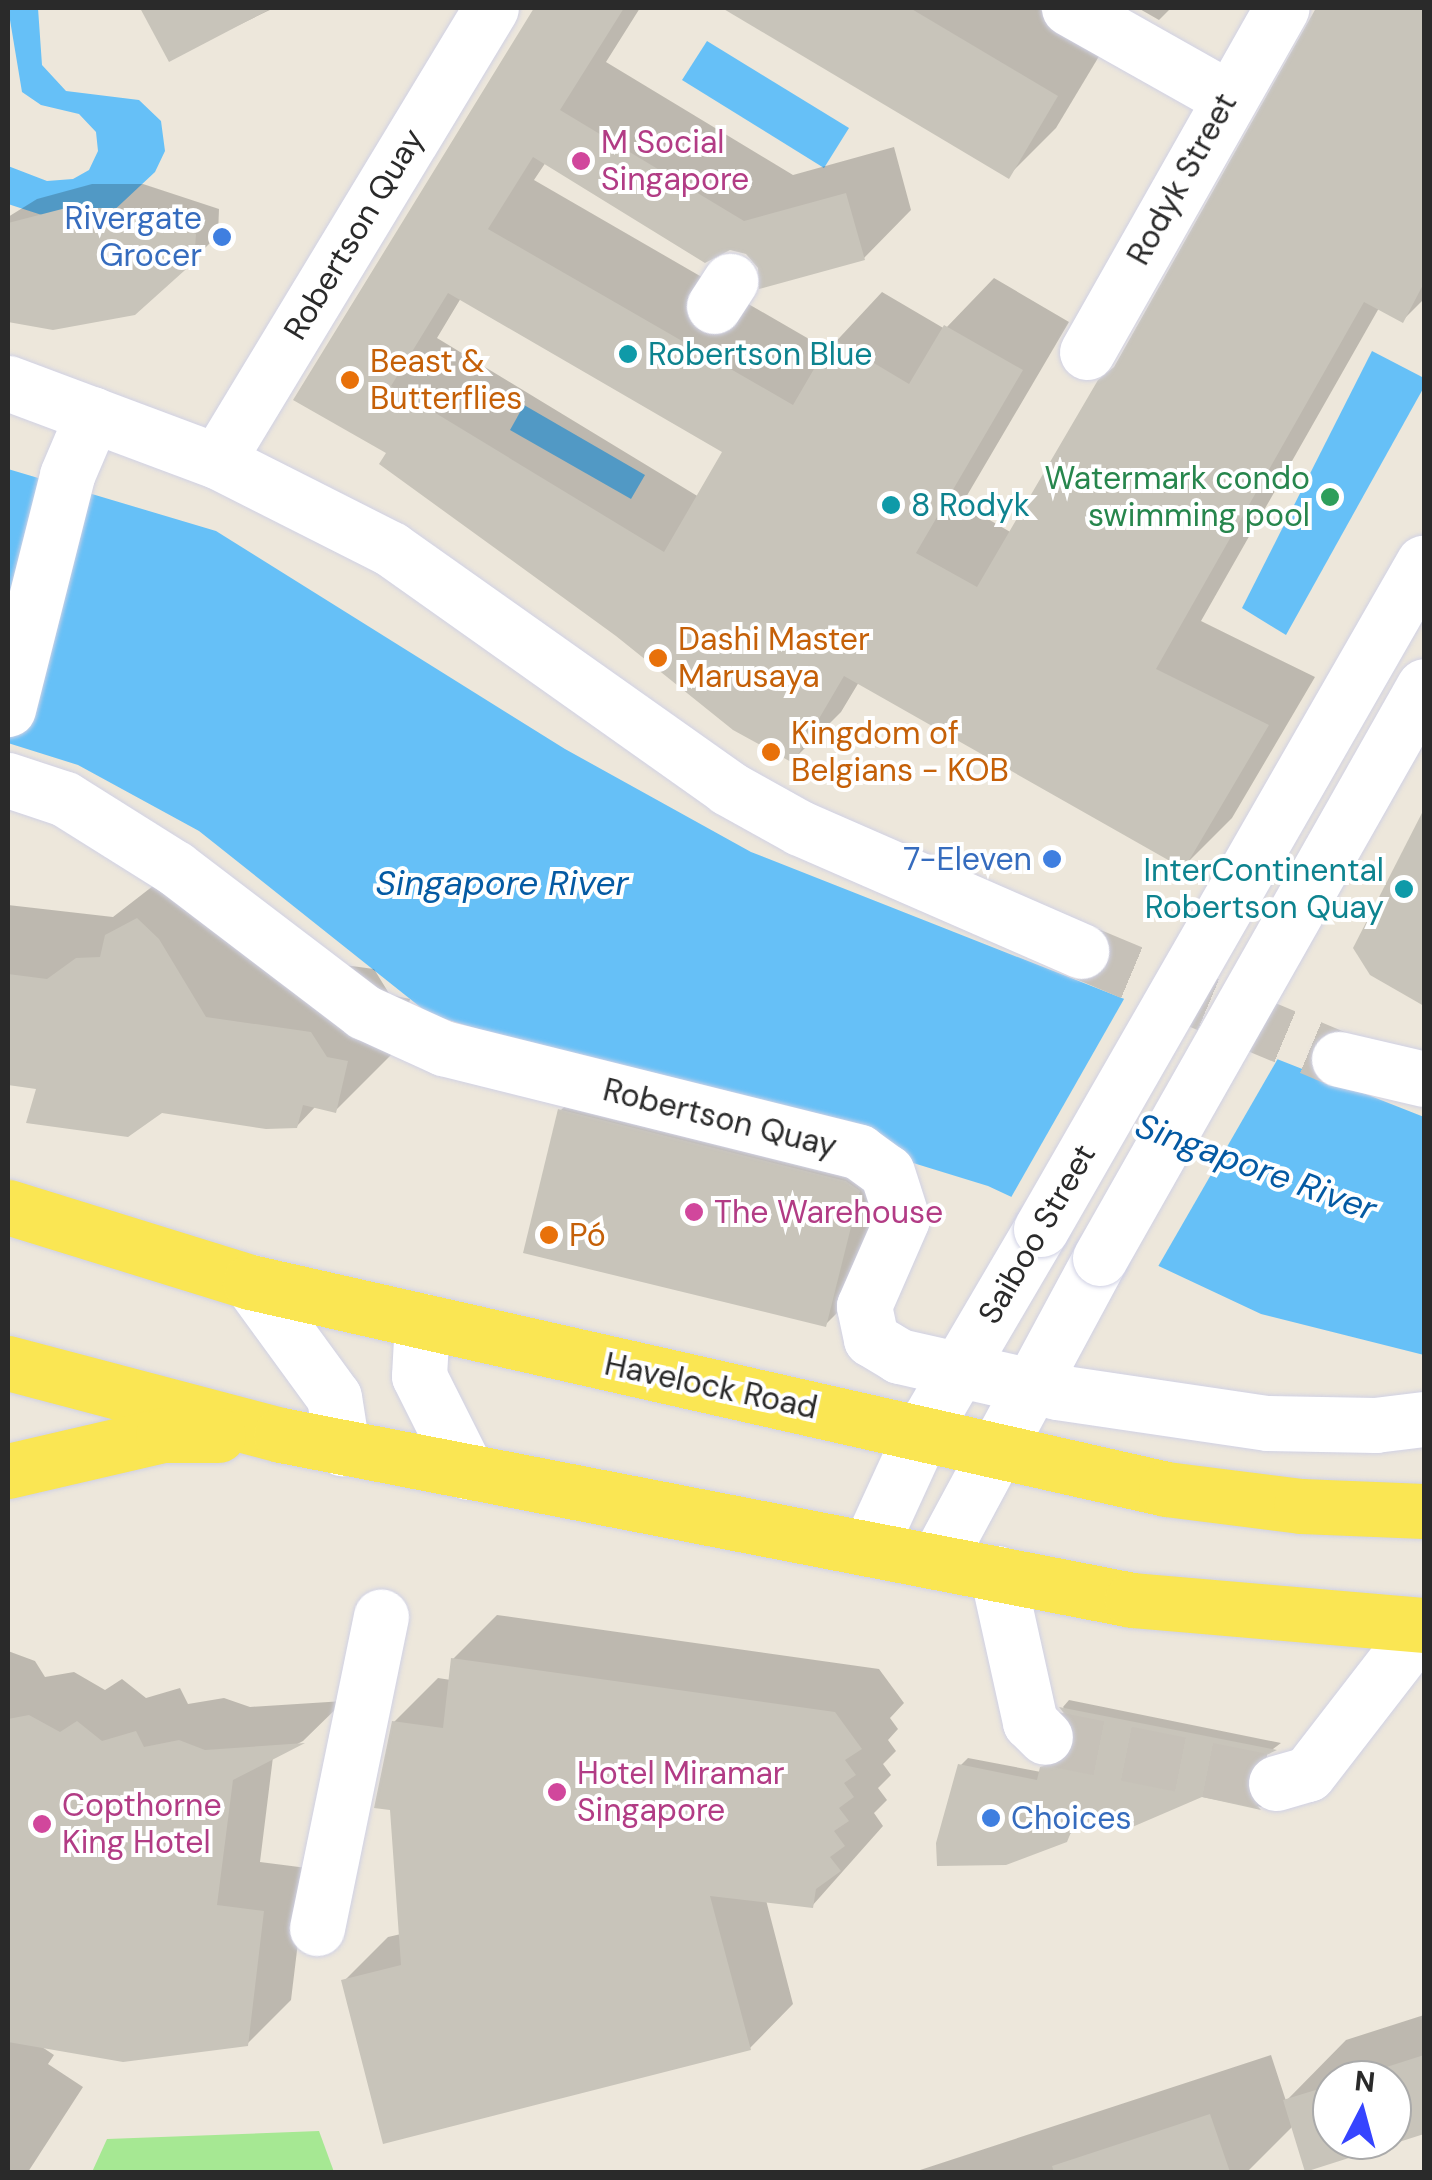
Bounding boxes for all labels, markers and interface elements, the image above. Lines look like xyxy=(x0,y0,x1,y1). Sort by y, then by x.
street label: Rodyk Street xyxy=(1119,87,1245,271)
street label: Robertson Quay xyxy=(276,122,432,346)
place label: M Social Singapore xyxy=(601,124,749,199)
marker: M Social Singapore xyxy=(570,150,592,172)
place label: Rivergate Grocer xyxy=(65,200,202,275)
marker: Rivergate Grocer xyxy=(211,226,233,248)
place label: Robertson Blue xyxy=(648,335,872,373)
place label: Beast & Butterflies xyxy=(370,343,522,418)
marker: Robertson Blue xyxy=(617,343,639,365)
marker: Beast & Butterflies xyxy=(339,369,361,391)
place label: Watermark condo swimming pool xyxy=(1044,460,1310,535)
place label: 8 Rodyk xyxy=(911,486,1030,524)
marker: Watermark condo swimming pool xyxy=(1319,486,1341,508)
marker: 8 Rodyk xyxy=(880,494,902,516)
place label: Dashi Master Marusaya xyxy=(678,621,870,696)
marker: Dashi Master Marusaya xyxy=(647,647,669,669)
place label: Kingdom of Belgians - KOB xyxy=(791,715,1009,790)
marker: Kingdom of Belgians - KOB xyxy=(760,741,782,763)
place label: 7-Eleven xyxy=(903,840,1032,878)
marker: 7-Eleven xyxy=(1041,848,1063,870)
place label: InterContinental Robertson Quay xyxy=(1144,852,1384,927)
water label: Singapore River xyxy=(375,862,629,904)
marker: InterContinental Robertson Quay xyxy=(1393,878,1415,900)
street label: Robertson Quay xyxy=(599,1070,841,1166)
water label: Singapore River xyxy=(1130,1104,1382,1230)
street label: Saiboo Street xyxy=(970,1137,1104,1331)
place label: The Warehouse xyxy=(714,1193,943,1231)
marker: The Warehouse xyxy=(683,1201,705,1223)
place label: Pó xyxy=(569,1216,606,1254)
marker: Pó xyxy=(538,1224,560,1246)
street label: Havelock Road xyxy=(601,1345,821,1427)
place label: Hotel Miramar Singapore xyxy=(577,1755,785,1830)
marker: Hotel Miramar Singapore xyxy=(546,1781,568,1803)
place label: Copthorne King Hotel xyxy=(62,1787,222,1862)
place label: Choices xyxy=(1011,1799,1132,1837)
marker: Choices xyxy=(980,1807,1002,1829)
marker: Copthorne King Hotel xyxy=(31,1813,53,1835)
north arrow xyxy=(1312,2060,1412,2160)
text: N xyxy=(1353,2062,1377,2101)

